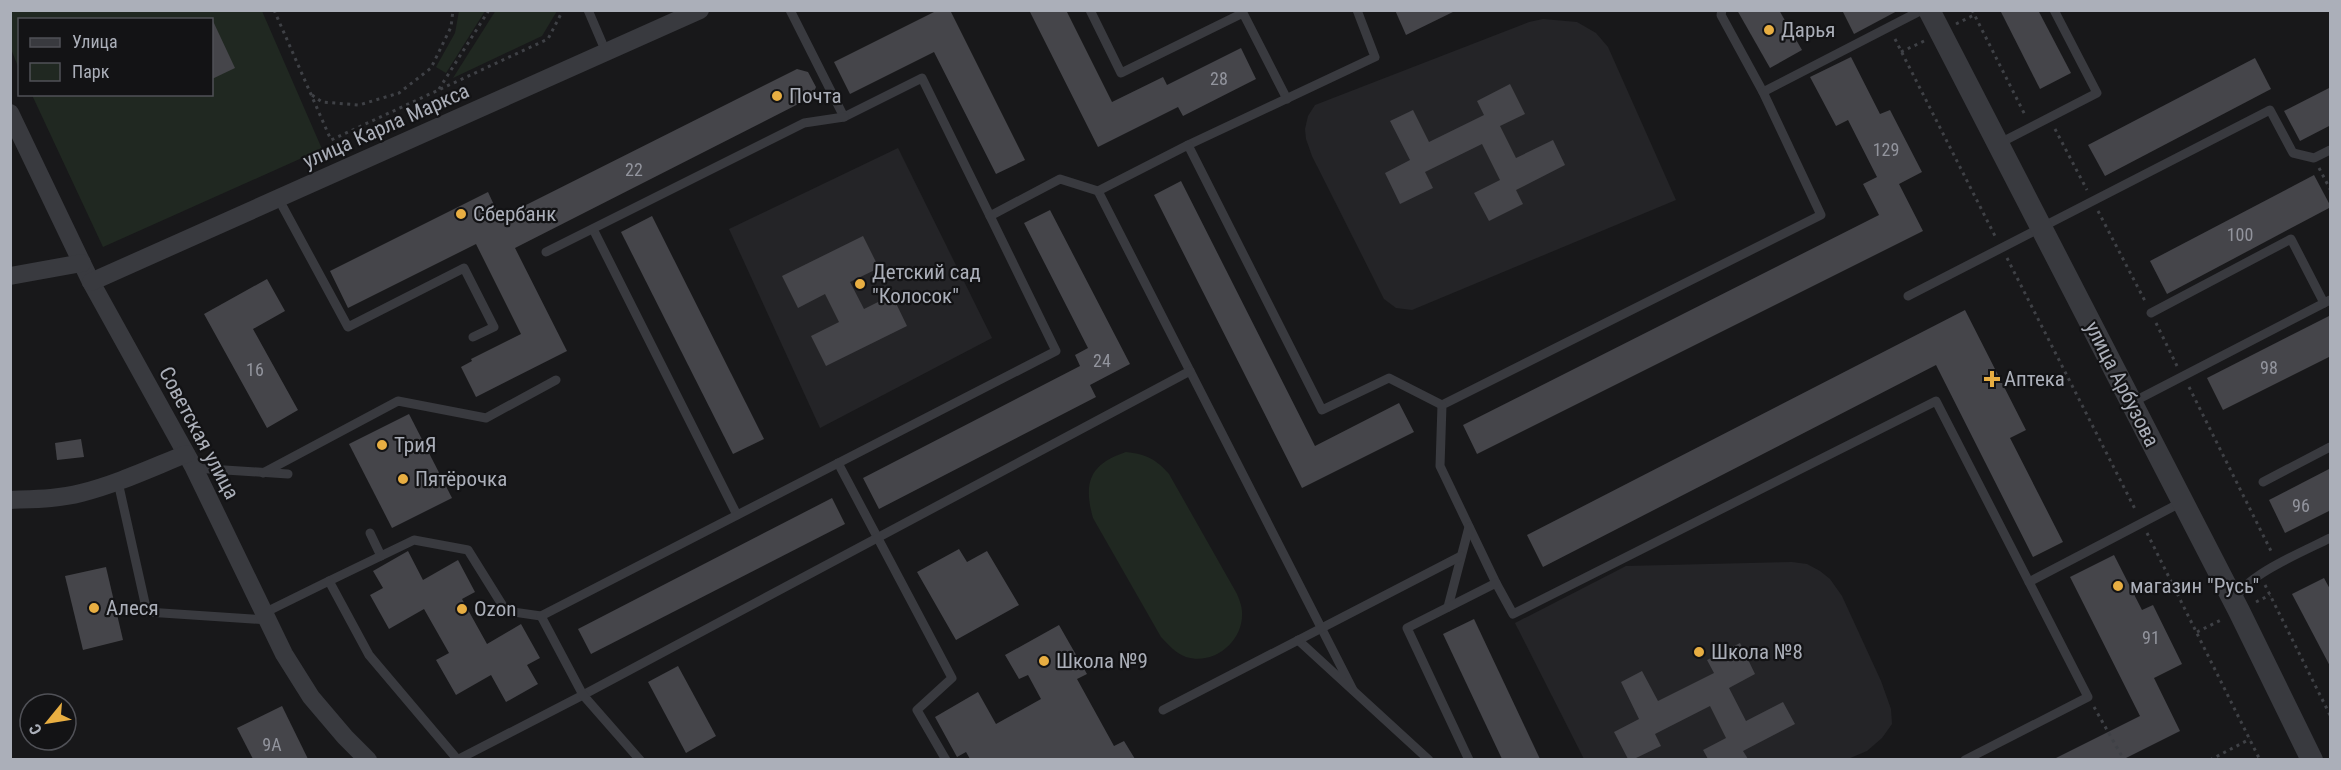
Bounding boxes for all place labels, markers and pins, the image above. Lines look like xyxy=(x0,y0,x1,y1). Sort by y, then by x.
place label: Дарья xyxy=(1781,18,1835,42)
marker: Дарья xyxy=(1762,23,1776,37)
place label: Почта xyxy=(789,84,841,108)
marker: Почта xyxy=(770,89,784,103)
place label: Сбербанк xyxy=(473,202,556,226)
marker: Сбербанк xyxy=(454,207,468,221)
place label: Детский сад "Колосок" xyxy=(872,260,981,308)
marker: Детский сад "Колосок" xyxy=(853,277,867,291)
place label: Аптека xyxy=(2004,367,2065,391)
marker: Аптека xyxy=(1985,372,1999,386)
place label: ТриЯ xyxy=(394,433,437,457)
marker: ТриЯ xyxy=(375,438,389,452)
place label: Пятёрочка xyxy=(415,467,507,491)
marker: Пятёрочка xyxy=(396,472,410,486)
place label: магазин "Русь" xyxy=(2130,574,2259,598)
marker: магазин "Русь" xyxy=(2111,579,2125,593)
place label: Алеся xyxy=(106,596,159,620)
place label: Ozon xyxy=(474,597,516,621)
marker: Алеся xyxy=(87,601,101,615)
marker: Ozon xyxy=(455,602,469,616)
place label: Школа №8 xyxy=(1711,640,1803,664)
marker: Школа №8 xyxy=(1692,645,1706,659)
place label: Школа №9 xyxy=(1056,649,1148,673)
marker: Школа №9 xyxy=(1037,654,1051,668)

